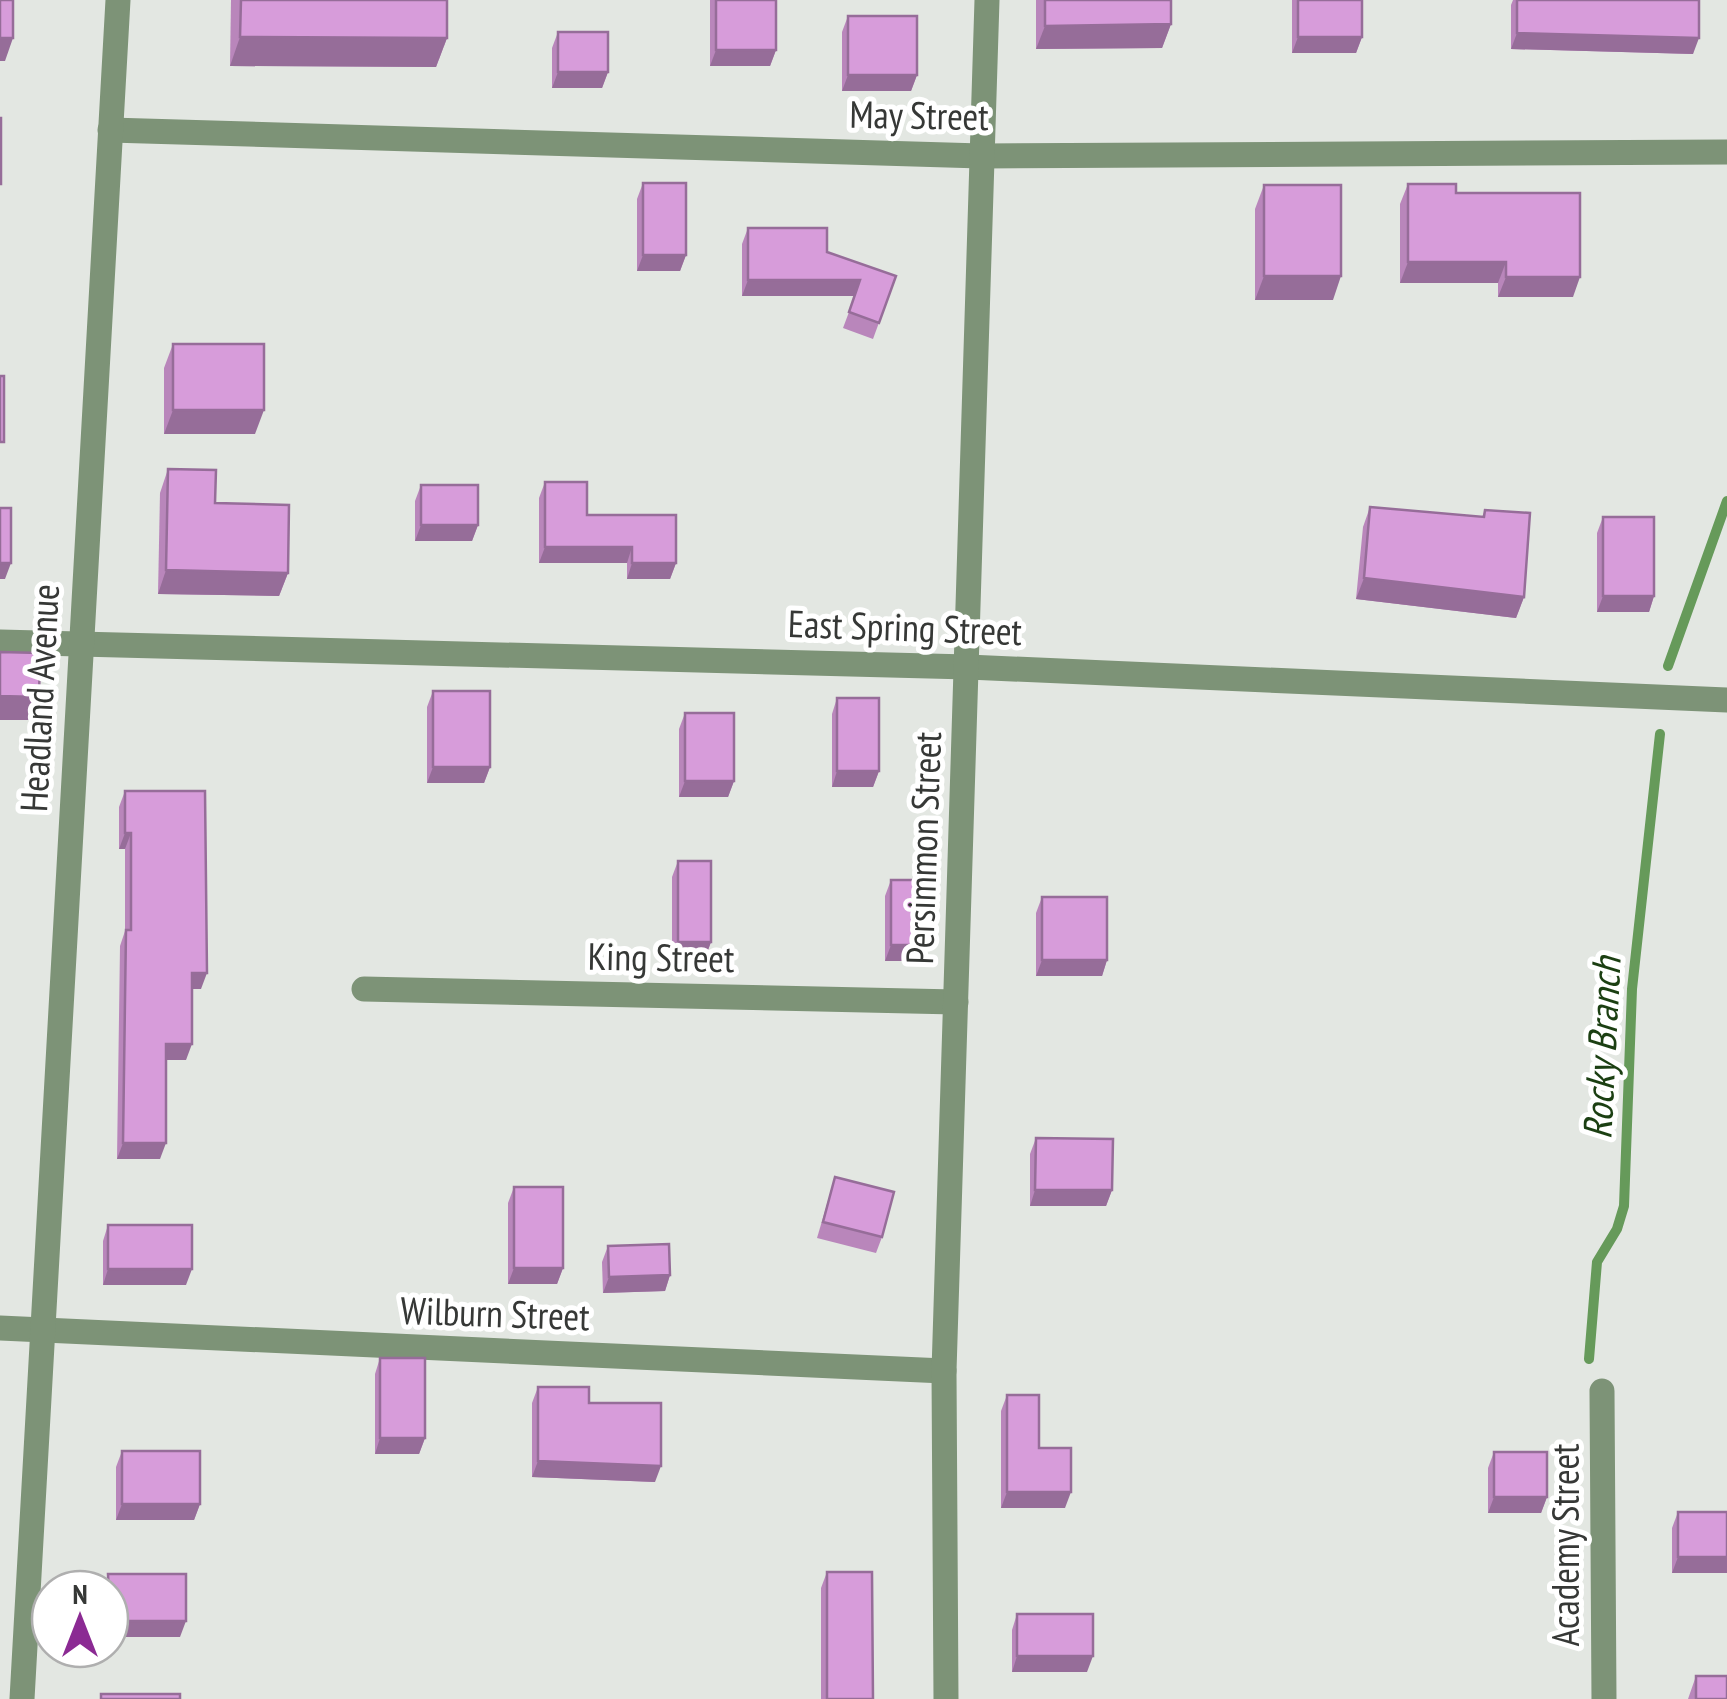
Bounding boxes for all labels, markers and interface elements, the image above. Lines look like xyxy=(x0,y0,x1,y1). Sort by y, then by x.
street label: May Street xyxy=(849,89,990,140)
street label: Headland Avenue xyxy=(8,583,69,813)
street label: East Spring Street xyxy=(787,598,1023,655)
street label: Persimmon Street xyxy=(894,730,951,965)
street label: King Street xyxy=(587,931,735,982)
water label: Rocky Branch xyxy=(1570,953,1632,1140)
street label: Wilburn Street xyxy=(400,1285,591,1340)
street label: Academy Street xyxy=(1540,1443,1589,1647)
north arrow xyxy=(30,1569,130,1669)
text: N xyxy=(72,1575,88,1612)

